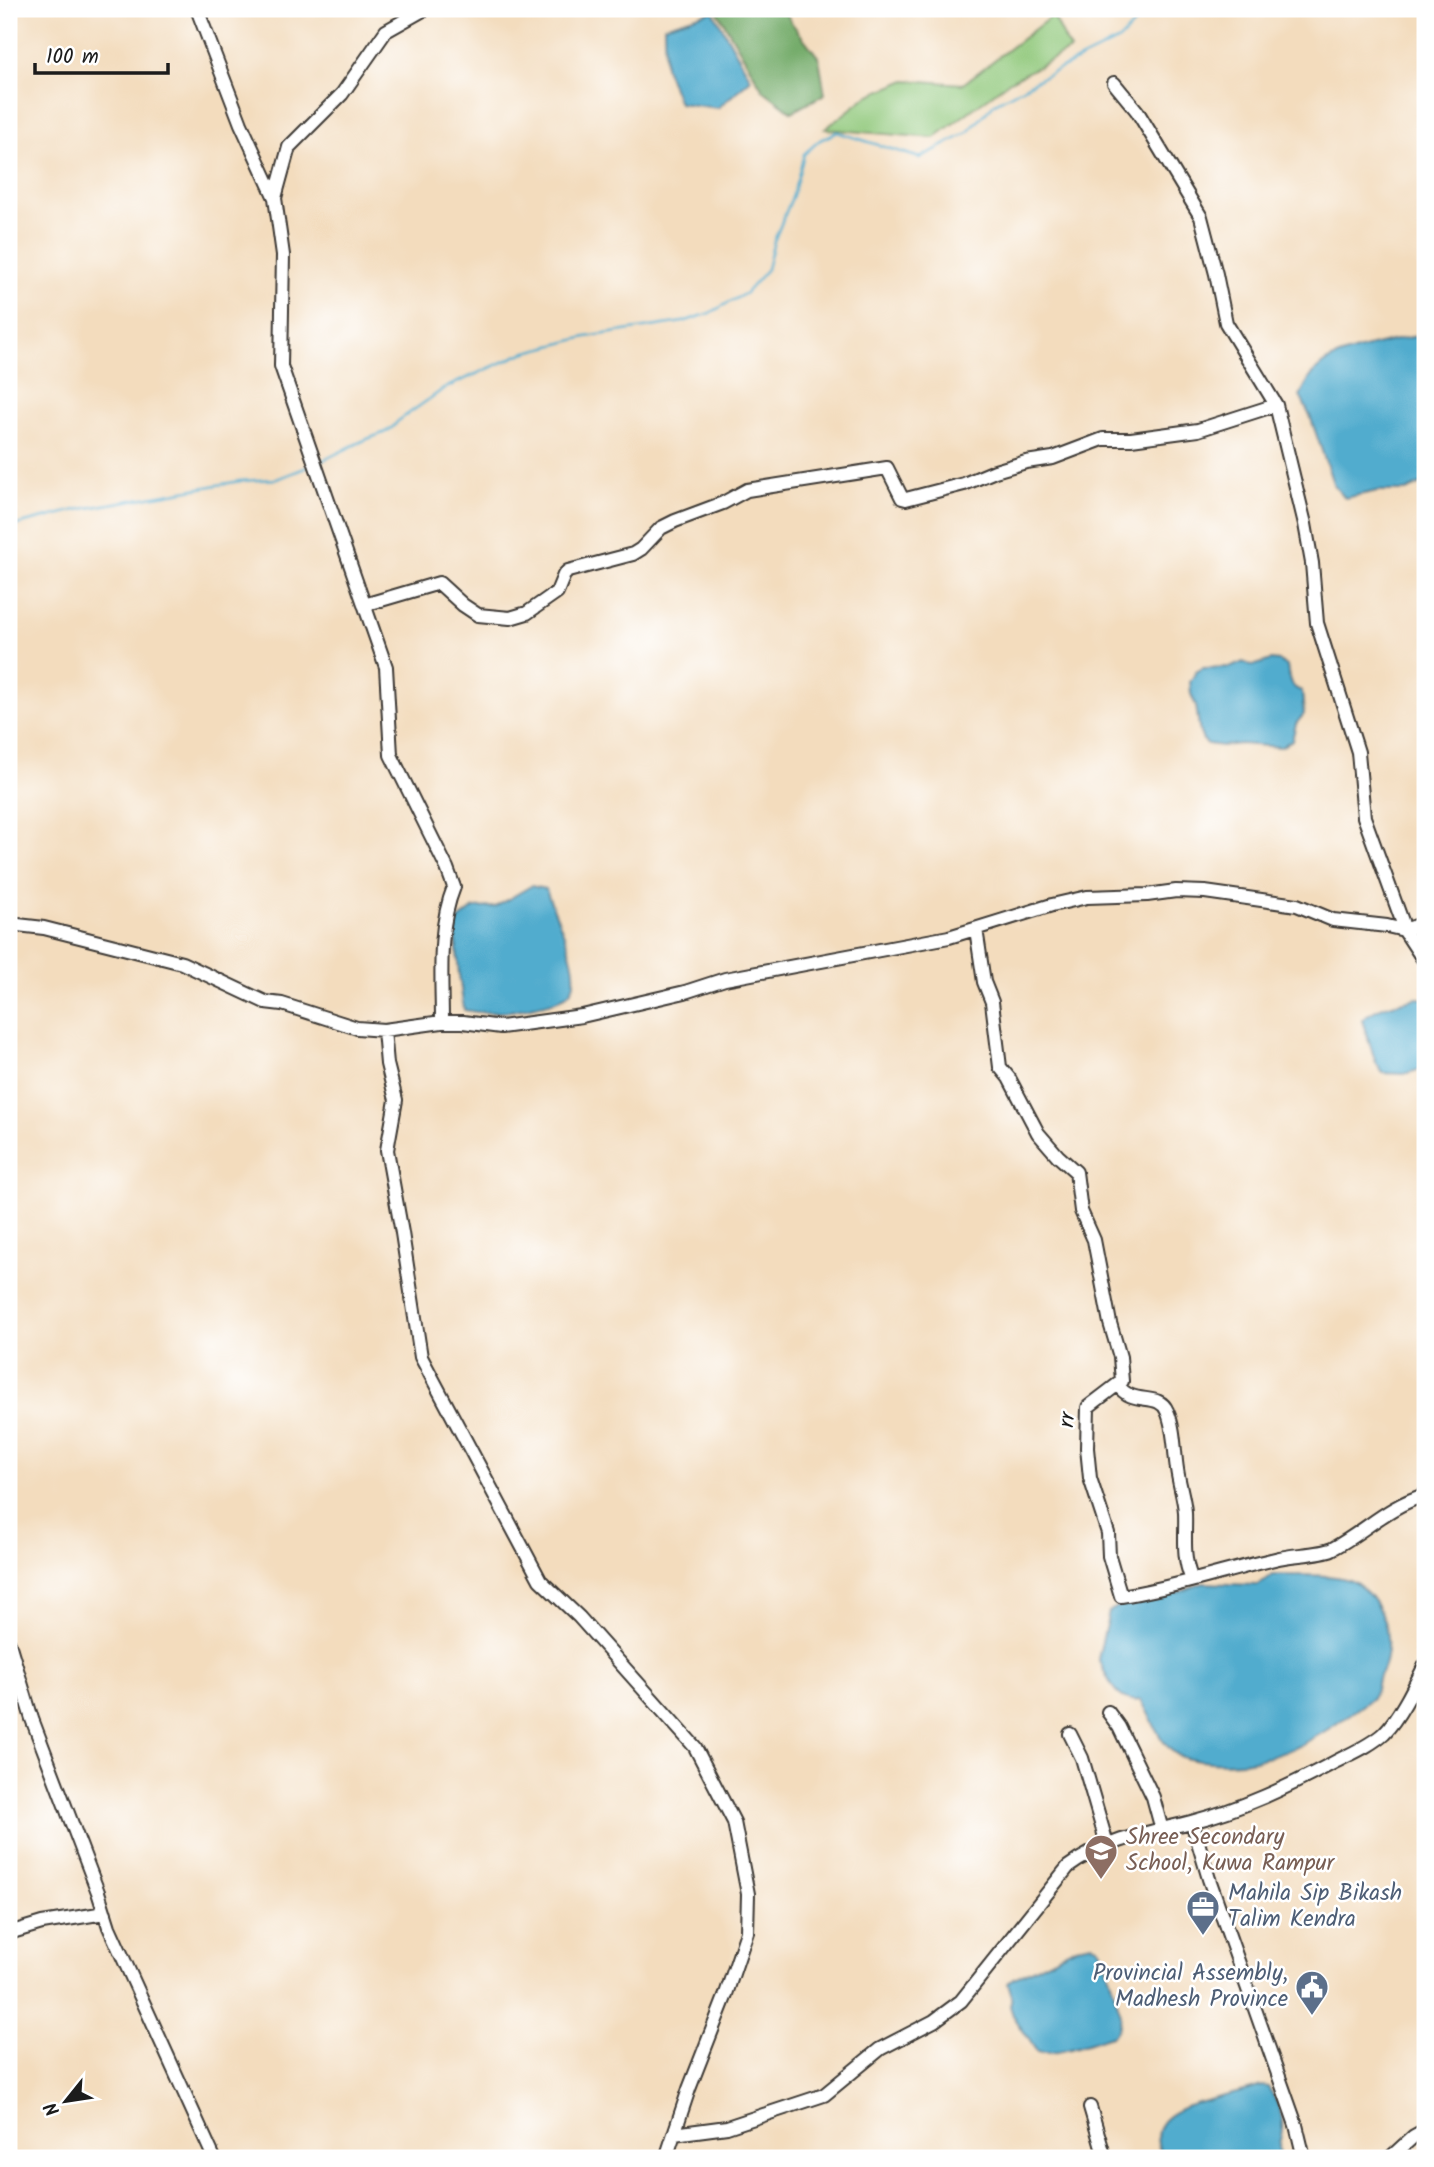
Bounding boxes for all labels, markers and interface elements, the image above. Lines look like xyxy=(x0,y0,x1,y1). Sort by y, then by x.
scale bar xyxy=(35,32,168,76)
text: 100 m xyxy=(46,41,99,74)
street label: rr xyxy=(1049,1409,1087,1429)
place label: Shree Secondary School, Kuwa Rampur xyxy=(1126,1820,1335,1882)
school or university icon: Shree Secondary School, Kuwa Rampur xyxy=(1082,1832,1120,1881)
place label: Mahila Sip Bikash Talim Kendra xyxy=(1228,1876,1402,1938)
office icon: Mahila Sip Bikash Talim Kendra xyxy=(1184,1888,1222,1937)
place label: Provincial Assembly, Madhesh Province xyxy=(1093,1956,1288,2018)
public building icon: Provincial Assembly, Madhesh Province xyxy=(1293,1968,1331,2017)
north arrow xyxy=(32,2066,102,2136)
text: N xyxy=(37,2096,69,2121)

